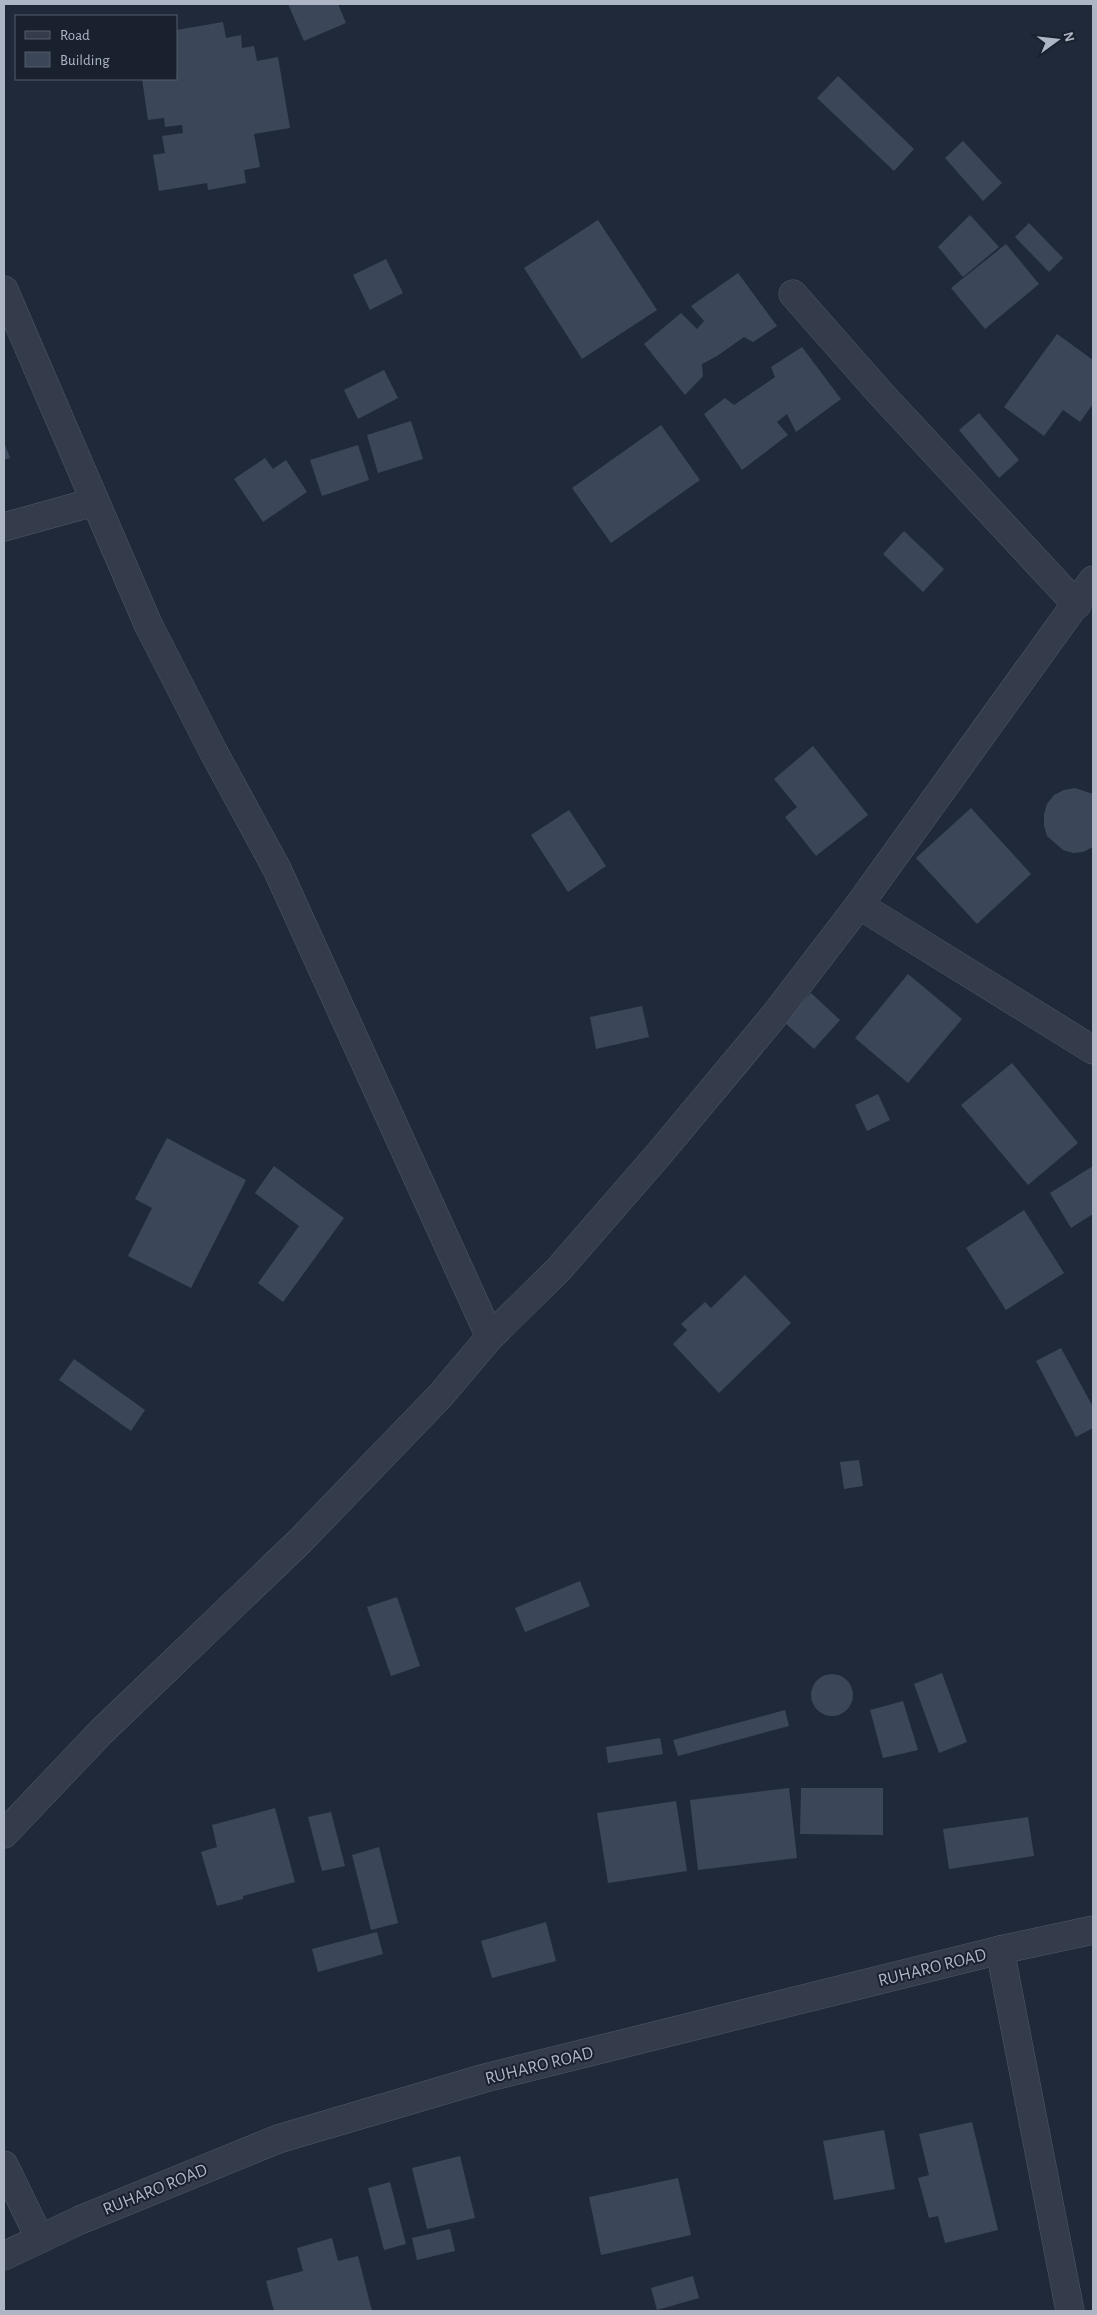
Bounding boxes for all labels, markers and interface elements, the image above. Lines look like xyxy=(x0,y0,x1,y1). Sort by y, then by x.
legend xyxy=(15,15,178,80)
north arrow xyxy=(1032,15,1082,65)
text: Road xyxy=(60,28,90,43)
text: N xyxy=(1061,30,1077,43)
text: Building xyxy=(60,53,110,68)
street label: RUHARO ROAD xyxy=(876,1946,988,1990)
street label: RUHARO ROAD xyxy=(483,2044,595,2088)
street label: RUHARO ROAD xyxy=(101,2161,210,2219)

